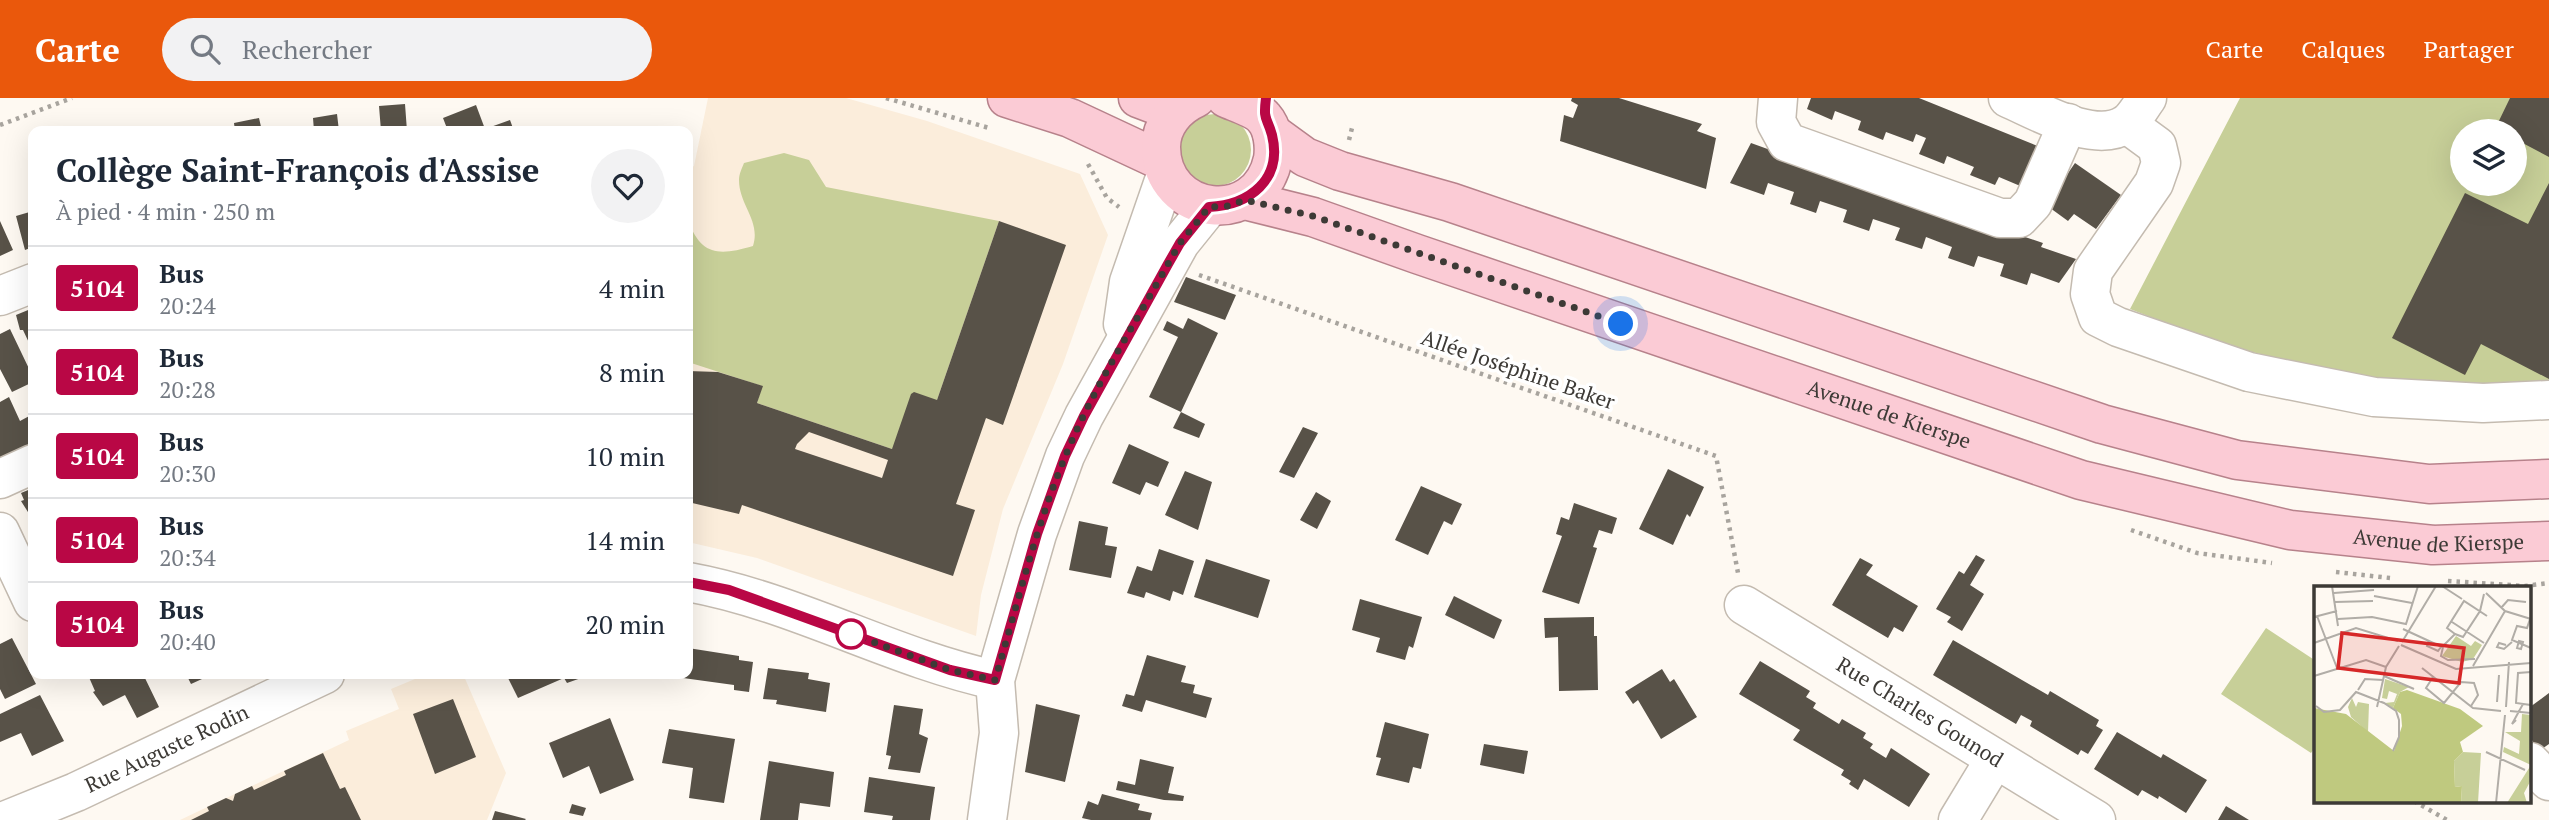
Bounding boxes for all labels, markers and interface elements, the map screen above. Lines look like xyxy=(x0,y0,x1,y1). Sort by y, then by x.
search box xyxy=(162,18,652,81)
text: Carte xyxy=(35,28,120,71)
icon: search xyxy=(186,30,224,68)
text: Rechercher xyxy=(242,32,372,66)
text: Carte xyxy=(2205,33,2263,65)
text: Calques xyxy=(2301,33,2385,65)
text: Partager xyxy=(2423,33,2514,65)
map controls xyxy=(2450,119,2527,196)
button: layers xyxy=(2450,119,2527,196)
text: Collège Saint-François d'Assise xyxy=(56,148,540,191)
button: heart xyxy=(591,149,665,223)
text: À pied · 4 min · 250 m xyxy=(56,196,275,227)
text: Bus xyxy=(159,256,204,290)
text: 4 min xyxy=(599,271,665,305)
text: 5104 xyxy=(70,272,124,304)
text: 20:24 xyxy=(159,290,216,321)
your location xyxy=(1603,306,1638,341)
street label: Allée Joséphine Baker xyxy=(1418,323,1619,415)
text: Bus xyxy=(159,340,204,374)
text: 8 min xyxy=(599,355,665,389)
text: 5104 xyxy=(70,356,124,388)
street label: Avenue de Kierspe xyxy=(1804,373,1975,455)
text: 20:28 xyxy=(159,374,216,405)
text: Bus xyxy=(159,424,204,458)
text: 10 min xyxy=(585,439,665,473)
text: 5104 xyxy=(70,440,124,472)
text: 20:30 xyxy=(159,458,216,489)
text: Bus xyxy=(159,508,204,542)
street label: Avenue de Kierspe xyxy=(2352,522,2525,559)
text: 14 min xyxy=(585,523,665,557)
text: 5104 xyxy=(70,524,124,556)
text: 20:34 xyxy=(159,542,216,573)
inset map xyxy=(2314,586,2532,802)
text: Bus xyxy=(159,592,204,626)
text: 20 min xyxy=(585,607,665,641)
text: 5104 xyxy=(70,608,124,640)
unlabelled marker xyxy=(836,619,866,649)
text: 20:40 xyxy=(159,626,216,657)
street label: Rue Charles Gounod xyxy=(1832,650,2009,773)
street label: Rue Auguste Rodin xyxy=(80,697,253,799)

